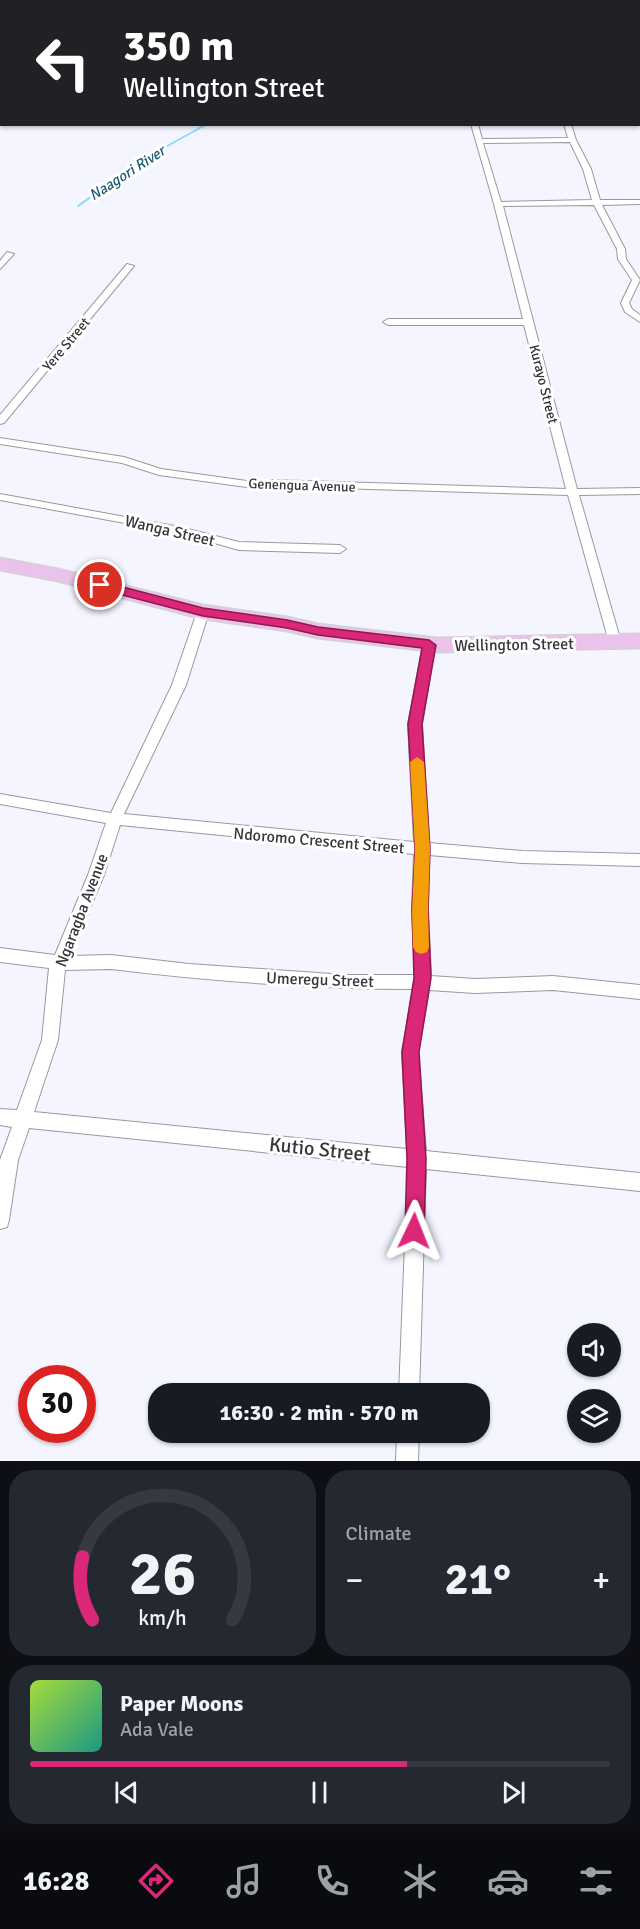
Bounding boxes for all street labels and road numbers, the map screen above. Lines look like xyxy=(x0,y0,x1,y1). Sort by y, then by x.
street label: Yere Street xyxy=(39,314,94,375)
street label: Kurayo Street xyxy=(525,343,562,426)
street label: Genengua Avenue xyxy=(248,475,356,496)
street label: Wanga Street xyxy=(123,511,217,551)
street label: Wellington Street xyxy=(454,634,574,656)
street label: Ndoromo Crescent Street xyxy=(233,824,406,858)
street label: Ngaragba Avenue xyxy=(51,851,113,970)
street label: Umeregu Street xyxy=(266,968,374,992)
street label: Kutio Street xyxy=(268,1132,372,1167)

